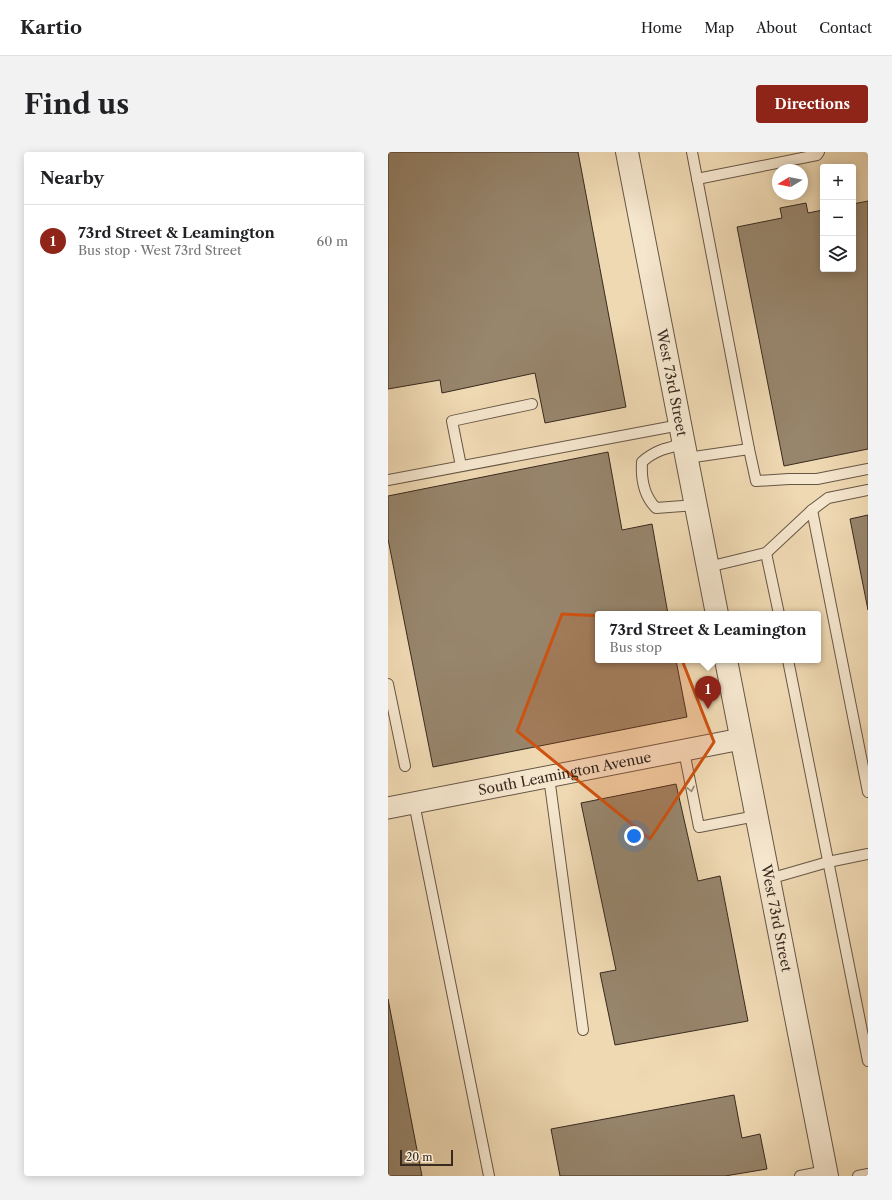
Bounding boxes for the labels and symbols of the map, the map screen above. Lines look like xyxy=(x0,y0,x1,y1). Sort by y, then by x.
north arrow xyxy=(772,164,808,200)
street label: West 73rd Street xyxy=(652,326,691,438)
pin: 1 xyxy=(695,676,721,709)
street label: South Leamington Avenue xyxy=(476,748,653,799)
one-way arrow xyxy=(687,786,695,792)
your location xyxy=(624,826,644,846)
street label: West 73rd Street xyxy=(757,862,796,973)
scale bar xyxy=(400,1148,453,1167)

